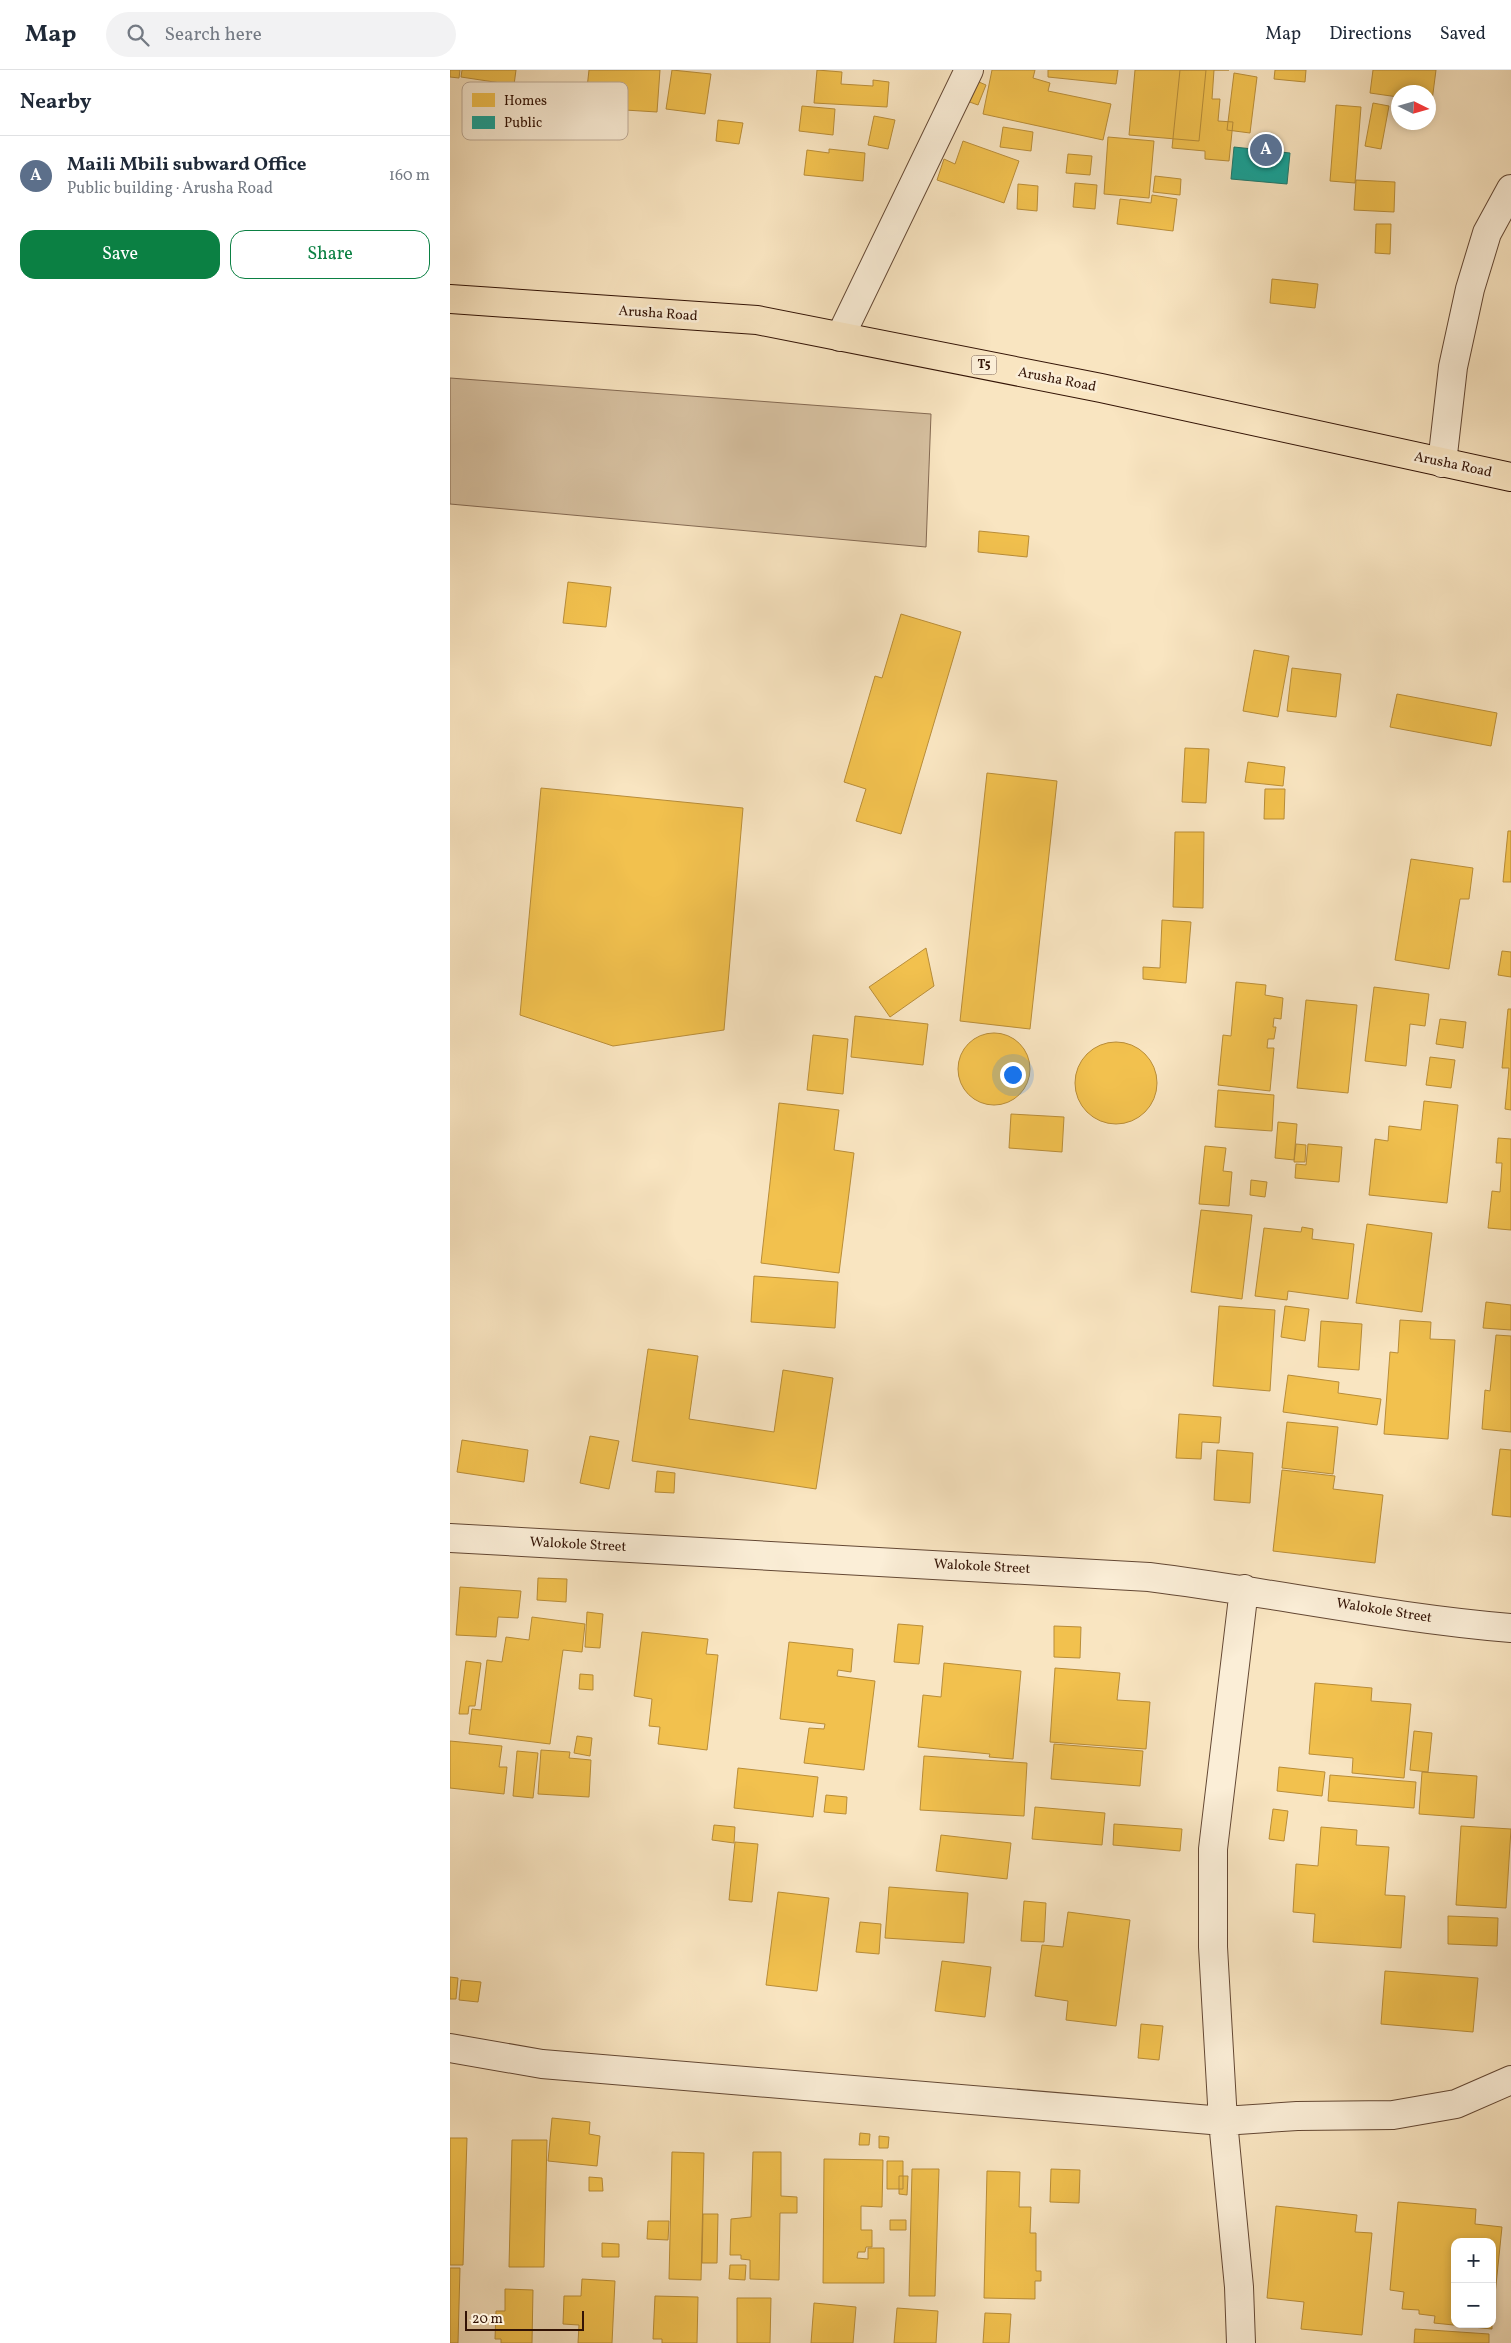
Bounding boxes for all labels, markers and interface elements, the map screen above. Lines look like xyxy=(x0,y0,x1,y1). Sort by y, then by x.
search box xyxy=(106,12,456,57)
text: Map xyxy=(25,18,76,52)
icon: search xyxy=(124,21,152,49)
text: Search here xyxy=(164,22,262,48)
text: Map xyxy=(1265,22,1301,47)
text: Directions xyxy=(1329,22,1412,47)
text: Saved xyxy=(1440,22,1486,47)
legend xyxy=(462,82,628,140)
north arrow xyxy=(1391,85,1436,130)
text: Nearby xyxy=(20,88,91,117)
text: Homes xyxy=(504,92,547,111)
text: Public xyxy=(504,114,542,133)
pin: A xyxy=(1250,131,1282,169)
text: Maili Mbili subward Office xyxy=(67,152,307,178)
text: A xyxy=(30,165,42,187)
text: 160 m xyxy=(389,165,430,187)
text: Public building · Arusha Road xyxy=(67,178,273,200)
button: Save xyxy=(20,230,220,279)
button: Share xyxy=(230,230,430,279)
street label: Arusha Road xyxy=(618,302,698,326)
road number: T5 xyxy=(972,356,996,374)
street label: Arusha Road xyxy=(1016,363,1098,397)
street label: Arusha Road xyxy=(1412,447,1494,483)
your location xyxy=(1000,1062,1026,1088)
street label: Walokole Street xyxy=(529,1533,627,1557)
street label: Walokole Street xyxy=(933,1555,1031,1579)
street label: Walokole Street xyxy=(1335,1594,1433,1628)
map controls xyxy=(1451,2238,1496,2328)
button: + xyxy=(1451,2238,1496,2283)
button: − xyxy=(1451,2283,1496,2328)
scale bar xyxy=(465,2308,584,2331)
text: 20 m xyxy=(472,2310,503,2329)

